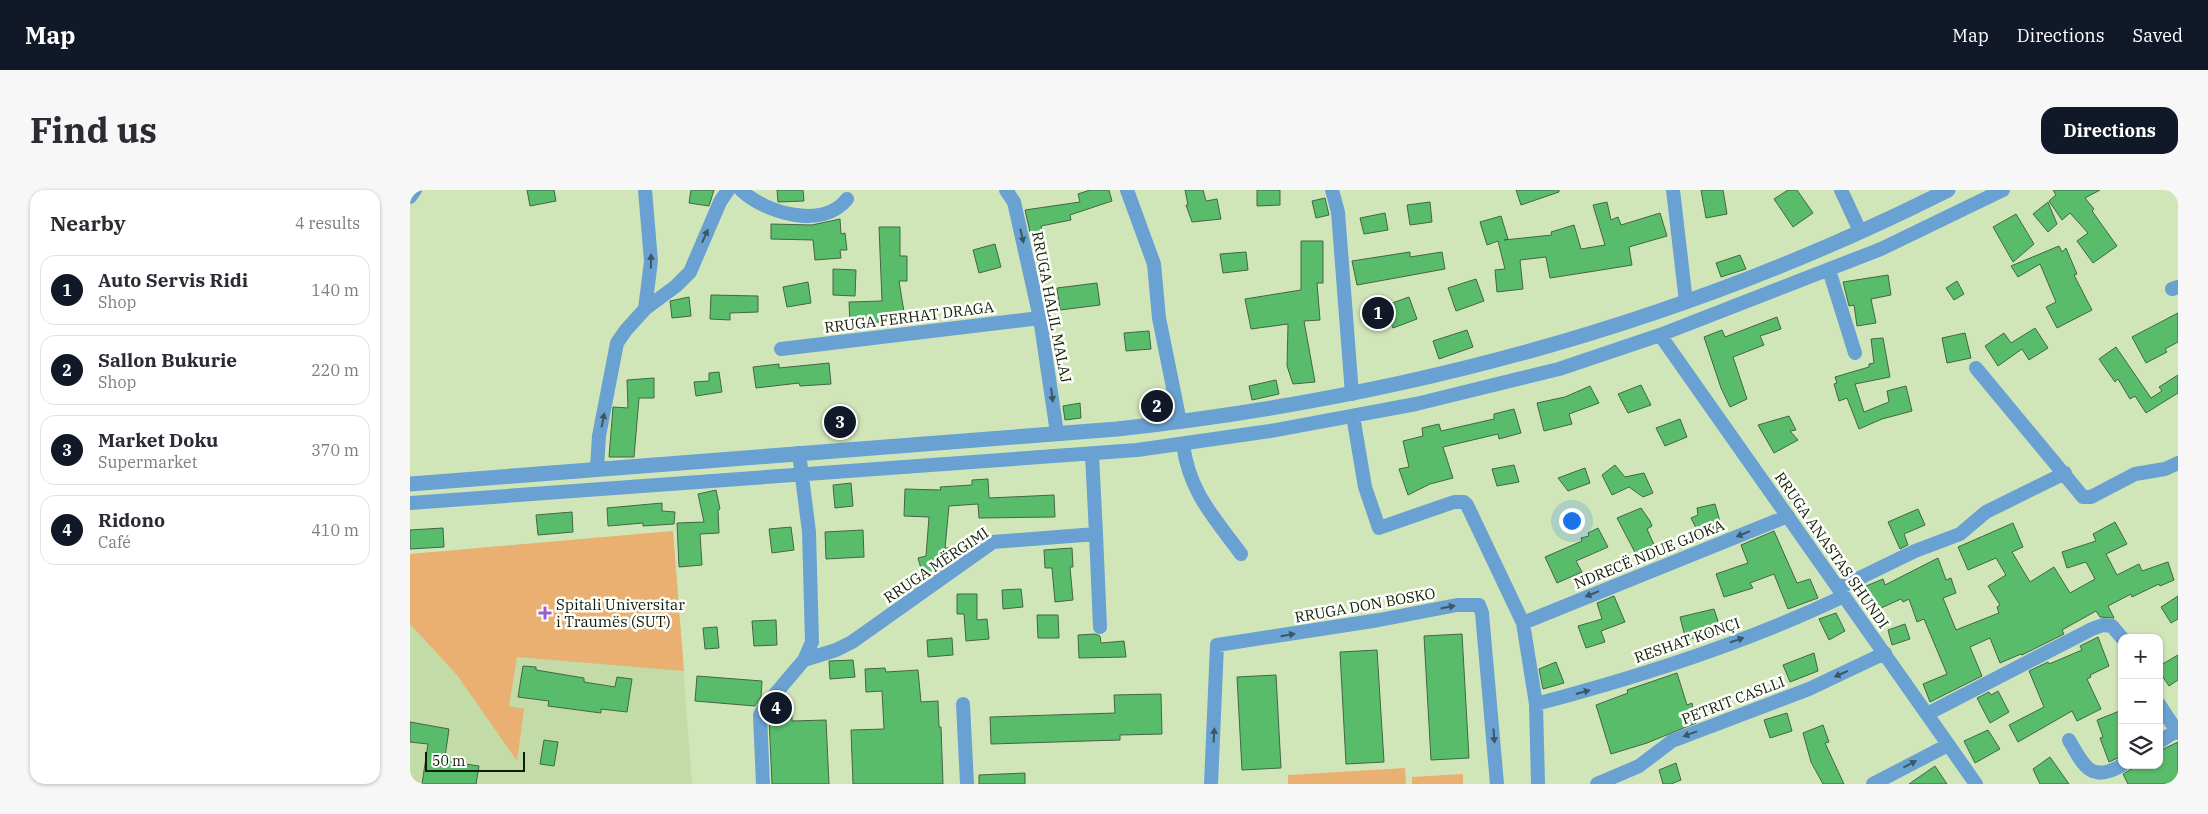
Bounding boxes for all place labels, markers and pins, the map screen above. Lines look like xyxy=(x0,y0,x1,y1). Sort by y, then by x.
pin: 1 xyxy=(1362,294,1394,332)
pin: 2 xyxy=(1141,387,1173,425)
pin: 3 xyxy=(824,403,856,441)
place label: Spitali Universitar i Traumës (SUT) xyxy=(556,595,685,631)
marker: Spitali Universitar i Traumës (SUT) xyxy=(538,606,552,620)
pin: 4 xyxy=(760,689,792,727)

